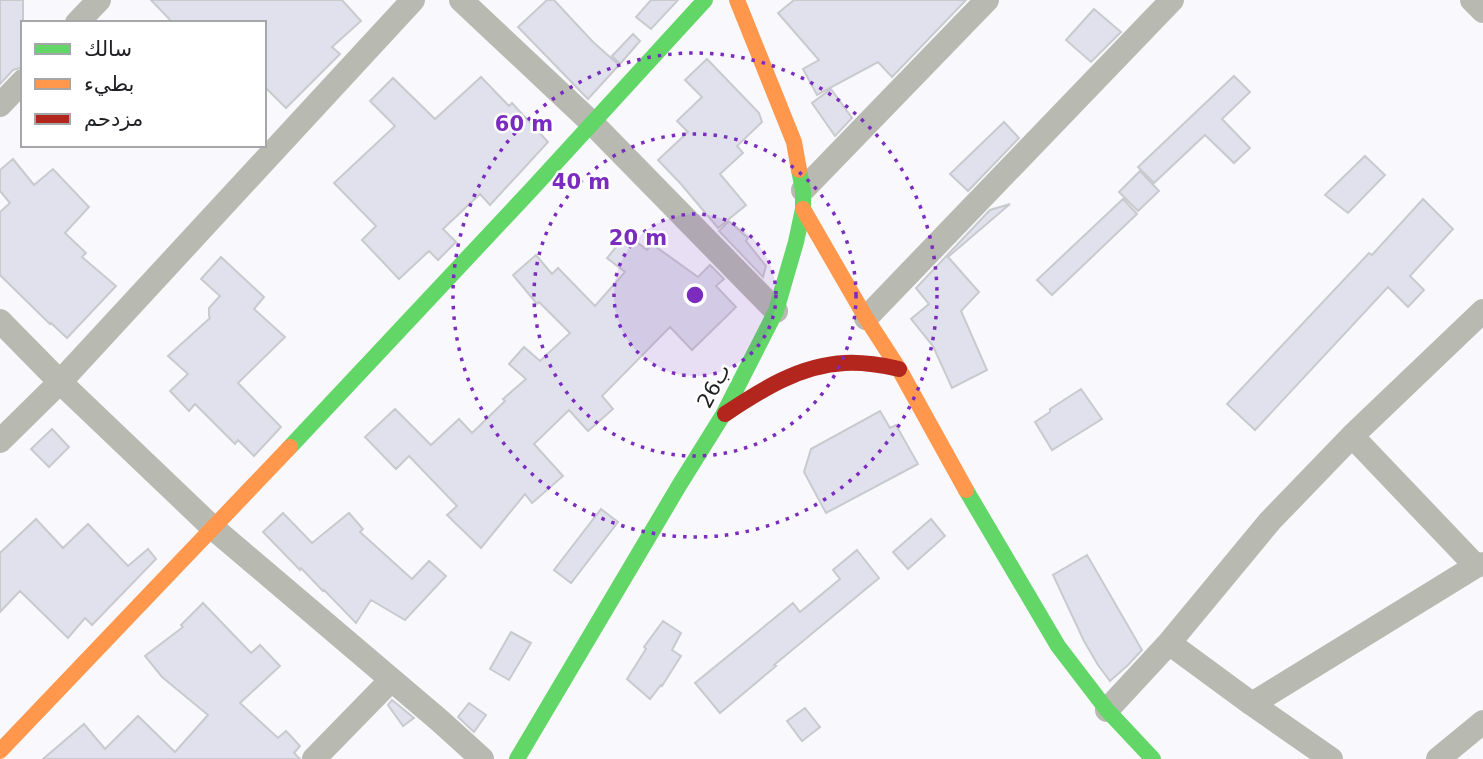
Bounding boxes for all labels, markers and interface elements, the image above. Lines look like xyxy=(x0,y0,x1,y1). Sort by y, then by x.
legend xyxy=(21,21,266,147)
text: سالك xyxy=(84,37,132,61)
text: بطيء xyxy=(84,72,134,96)
text: مزدحم xyxy=(84,107,143,132)
text: 60 m xyxy=(495,112,553,136)
text: 40 m xyxy=(552,170,610,194)
text: 20 m xyxy=(609,226,667,250)
centre of rings xyxy=(683,283,707,307)
street label: 26ب xyxy=(692,360,736,412)

